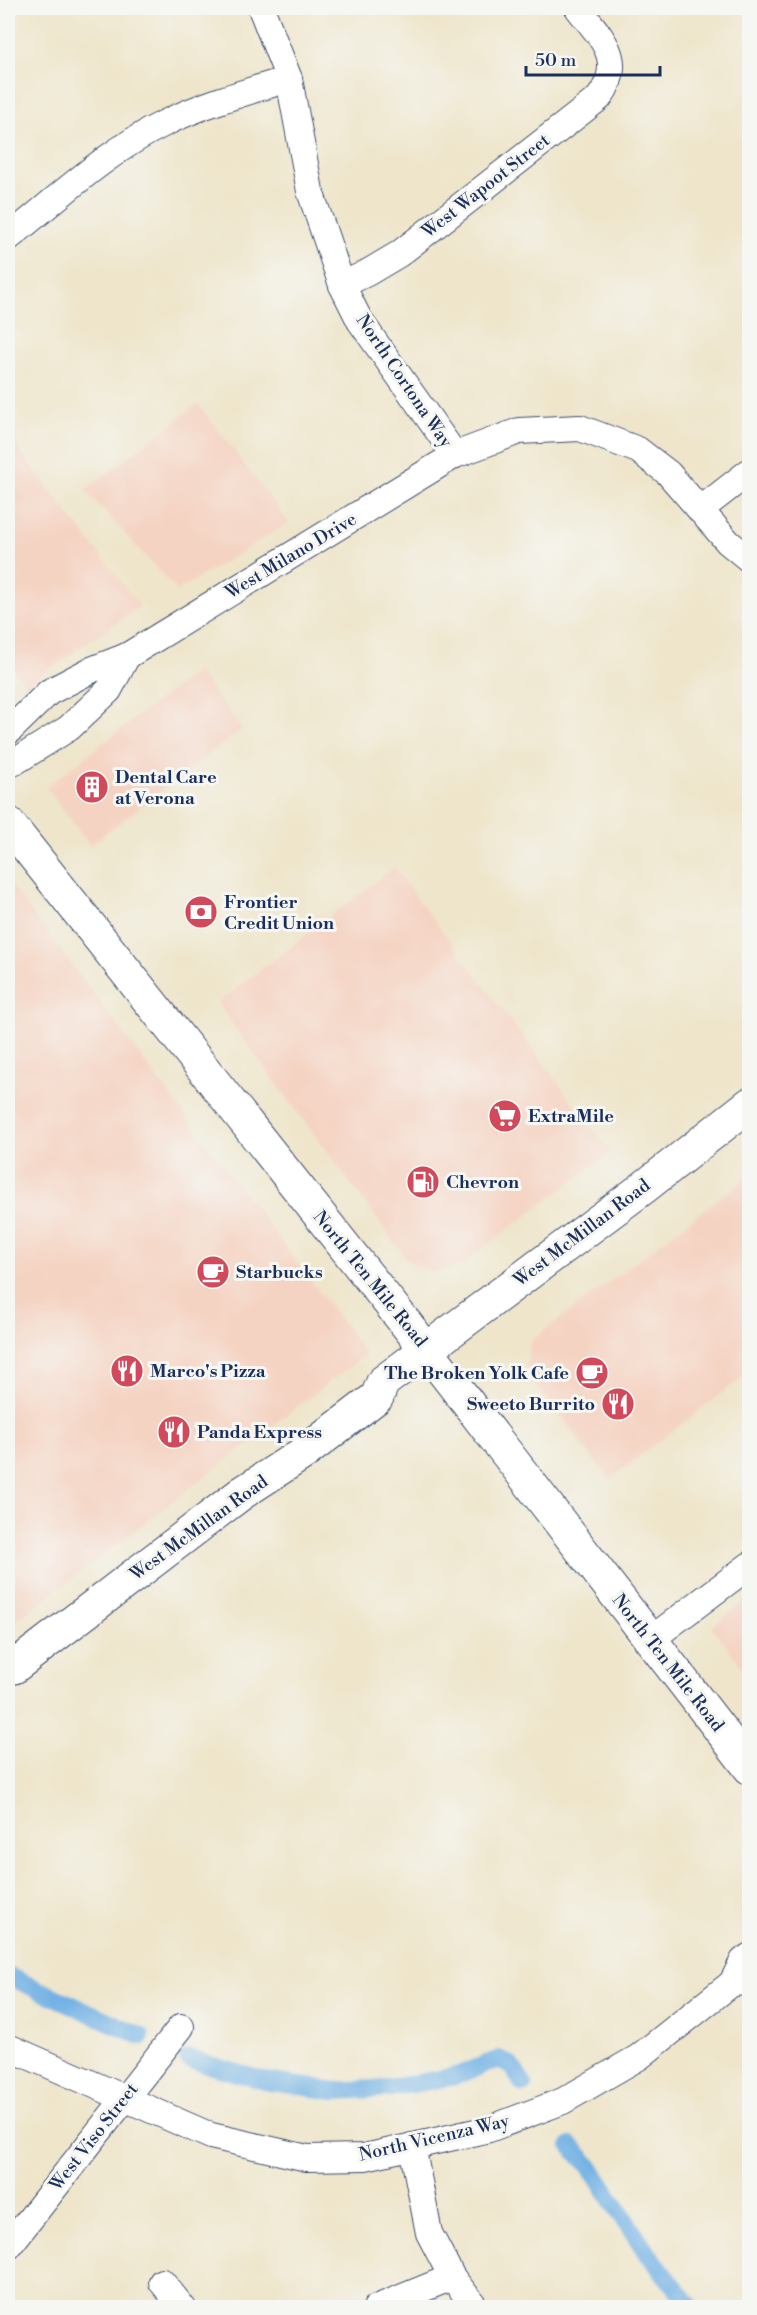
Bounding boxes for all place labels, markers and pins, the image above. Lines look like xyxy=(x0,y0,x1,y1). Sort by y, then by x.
place label: Dental Care at Verona xyxy=(115,766,217,810)
building icon: Dental Care at Verona xyxy=(74,769,110,805)
place label: Frontier Credit Union xyxy=(224,891,334,935)
bank icon: Frontier Credit Union xyxy=(183,894,219,930)
supermarket icon: ExtraMile xyxy=(487,1098,523,1134)
place label: ExtraMile xyxy=(528,1105,614,1128)
fuel station icon: Chevron xyxy=(405,1164,441,1200)
place label: Chevron xyxy=(446,1171,519,1194)
cafe icon: Starbucks xyxy=(195,1254,231,1290)
place label: Starbucks xyxy=(236,1261,323,1284)
restaurant icon: Marco's Pizza xyxy=(109,1353,145,1389)
cafe icon: The Broken Yolk Cafe xyxy=(574,1355,610,1391)
place label: Marco's Pizza xyxy=(150,1360,266,1383)
place label: The Broken Yolk Cafe xyxy=(384,1362,569,1385)
restaurant icon: Sweeto Burrito xyxy=(600,1386,636,1422)
place label: Sweeto Burrito xyxy=(467,1393,595,1416)
restaurant icon: Panda Express xyxy=(156,1414,192,1450)
place label: Panda Express xyxy=(197,1421,322,1444)

